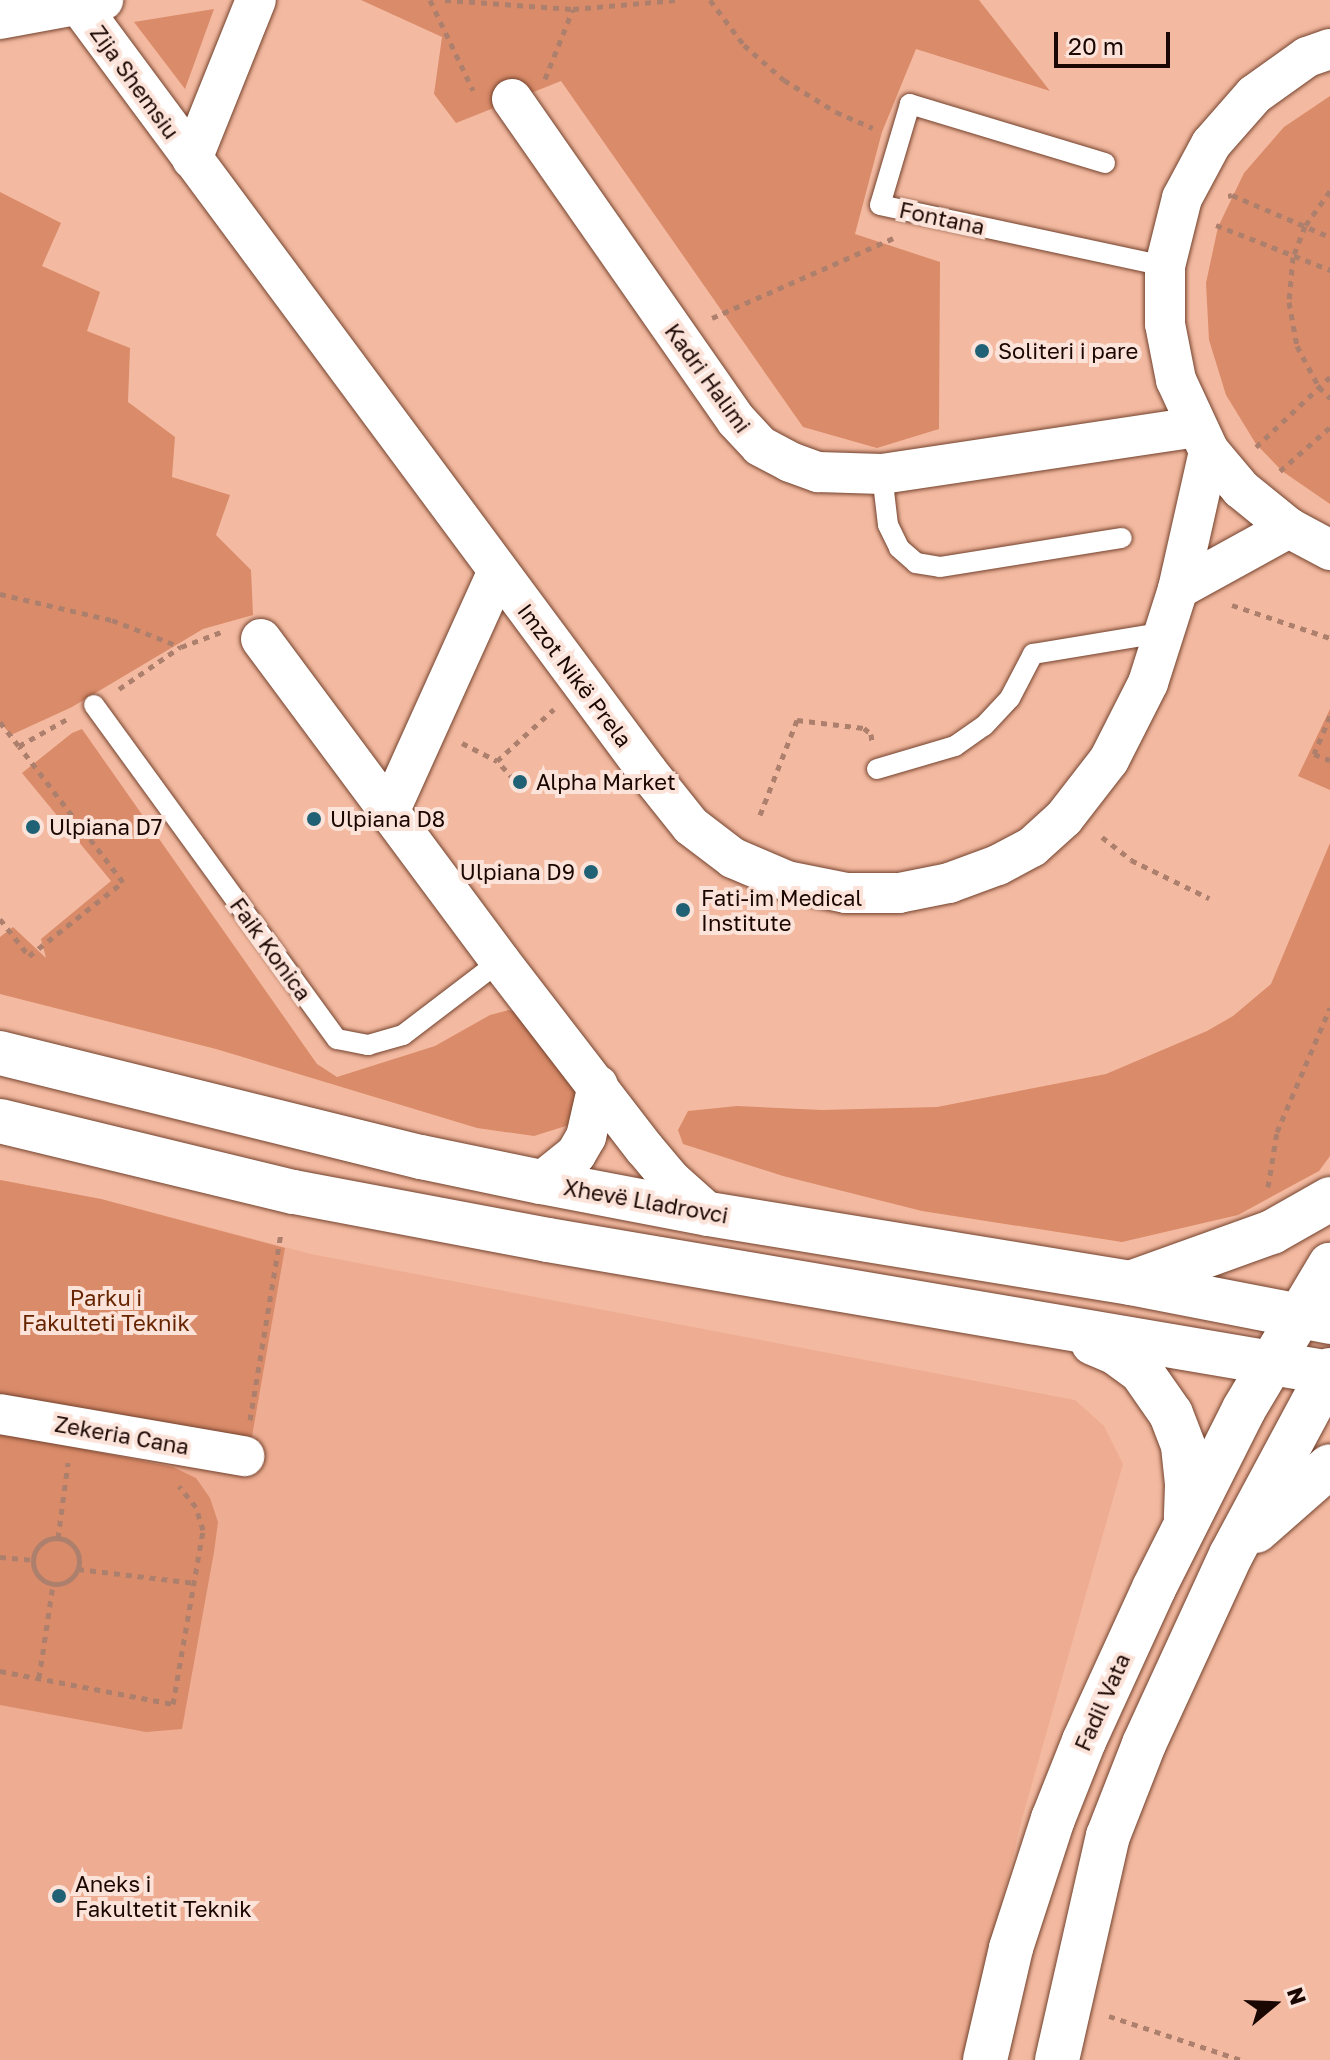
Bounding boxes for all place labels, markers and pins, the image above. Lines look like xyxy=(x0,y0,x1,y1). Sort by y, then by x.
place label: Soliteri i pare xyxy=(998,338,1138,364)
marker: Soliteri i pare xyxy=(973,342,991,360)
place label: Alpha Market xyxy=(536,769,676,795)
marker: Alpha Market xyxy=(511,773,529,791)
place label: Ulpiana D8 xyxy=(330,806,445,832)
marker: Ulpiana D8 xyxy=(305,810,323,828)
place label: Ulpiana D7 xyxy=(49,814,162,840)
marker: Ulpiana D7 xyxy=(24,818,42,836)
place label: Ulpiana D9 xyxy=(460,859,575,885)
marker: Ulpiana D9 xyxy=(582,863,600,881)
place label: Fati-im Medical Institute xyxy=(701,884,862,936)
marker: Fati-im Medical Institute xyxy=(672,899,694,921)
place label: Aneks i Fakultetit Teknik xyxy=(75,1870,252,1922)
marker: Aneks i Fakultetit Teknik xyxy=(50,1887,68,1905)

